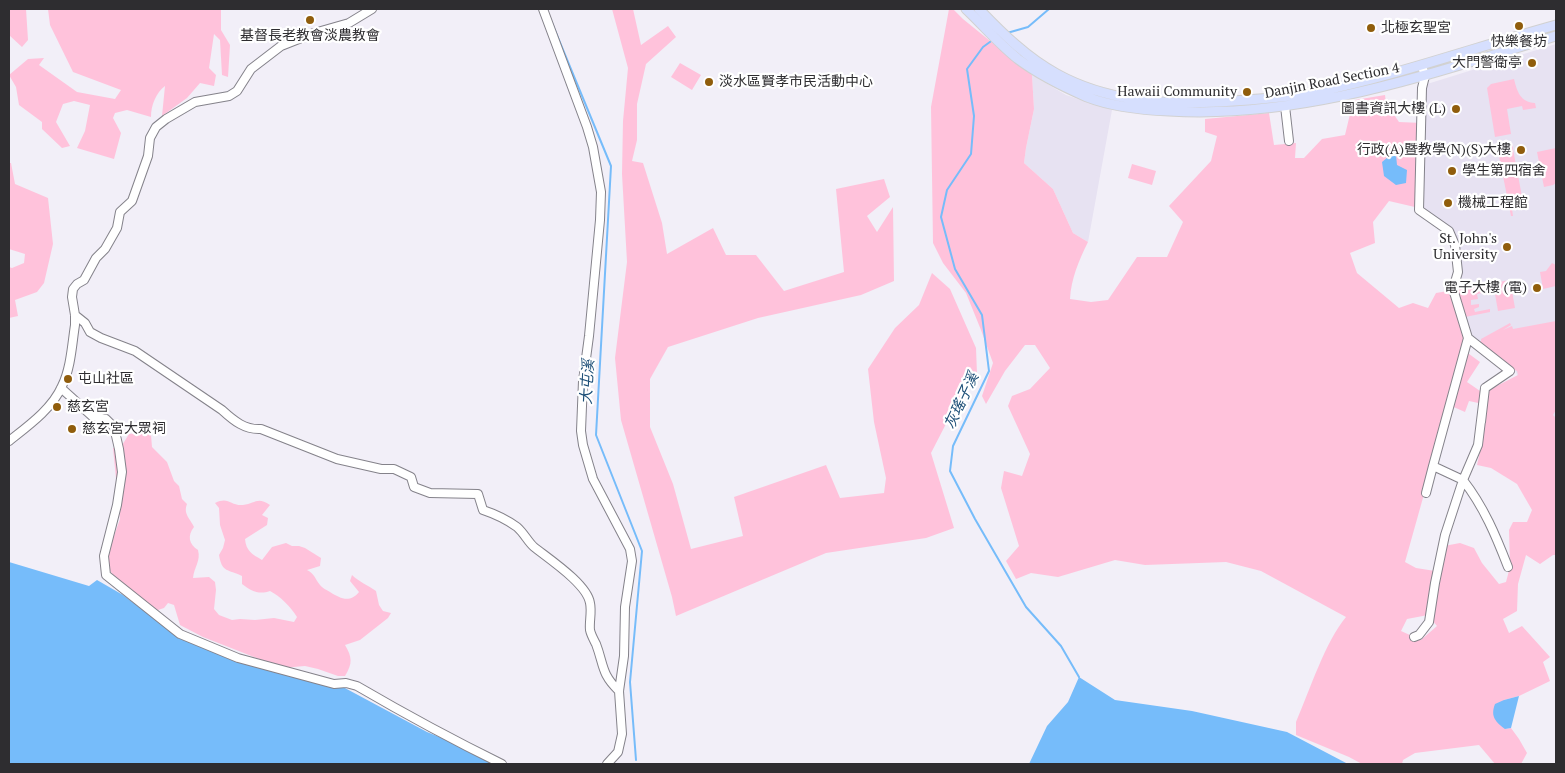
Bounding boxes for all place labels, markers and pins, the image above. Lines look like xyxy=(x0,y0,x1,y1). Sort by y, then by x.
marker: 基督長老教會淡農教會 xyxy=(304,14,316,26)
place label: 北極玄聖宮 xyxy=(1381,20,1451,36)
marker: 快樂餐坊 xyxy=(1513,20,1525,32)
marker: 北極玄聖宮 xyxy=(1365,22,1377,34)
place label: 基督長老教會淡農教會 xyxy=(240,28,380,44)
place label: 快樂餐坊 xyxy=(1491,34,1547,50)
place label: 大門警衛亭 xyxy=(1452,55,1522,71)
marker: 大門警衛亭 xyxy=(1526,57,1538,69)
place label: 淡水區賢孝市民活動中心 xyxy=(719,74,873,90)
marker: 淡水區賢孝市民活動中心 xyxy=(703,76,715,88)
place label: Hawaii Community xyxy=(1117,84,1237,100)
marker: Hawaii Community xyxy=(1241,86,1253,98)
place label: 圖書資訊大樓 (L) xyxy=(1341,101,1446,117)
marker: 圖書資訊大樓 (L) xyxy=(1450,103,1462,115)
place label: 行政(A)暨教學(N)(S)大樓 xyxy=(1357,142,1511,158)
marker: 行政(A)暨教學(N)(S)大樓 xyxy=(1515,144,1527,156)
place label: 學生第四宿舍 xyxy=(1462,163,1546,179)
marker: 學生第四宿舍 xyxy=(1446,165,1458,177)
place label: 機械工程館 xyxy=(1458,195,1528,211)
marker: 機械工程館 xyxy=(1442,197,1454,209)
place label: St. John's University xyxy=(1433,231,1497,264)
marker: St. John's University xyxy=(1501,241,1513,253)
place label: 電子大樓 (電) xyxy=(1444,280,1527,296)
marker: 電子大樓 (電) xyxy=(1531,282,1543,294)
place label: 屯山社區 xyxy=(78,371,134,387)
marker: 屯山社區 xyxy=(62,373,74,385)
place label: 慈玄宮 xyxy=(67,399,109,415)
marker: 慈玄宮 xyxy=(51,401,63,413)
place label: 慈玄宮大眾祠 xyxy=(82,421,166,437)
marker: 慈玄宮大眾祠 xyxy=(66,423,78,435)

